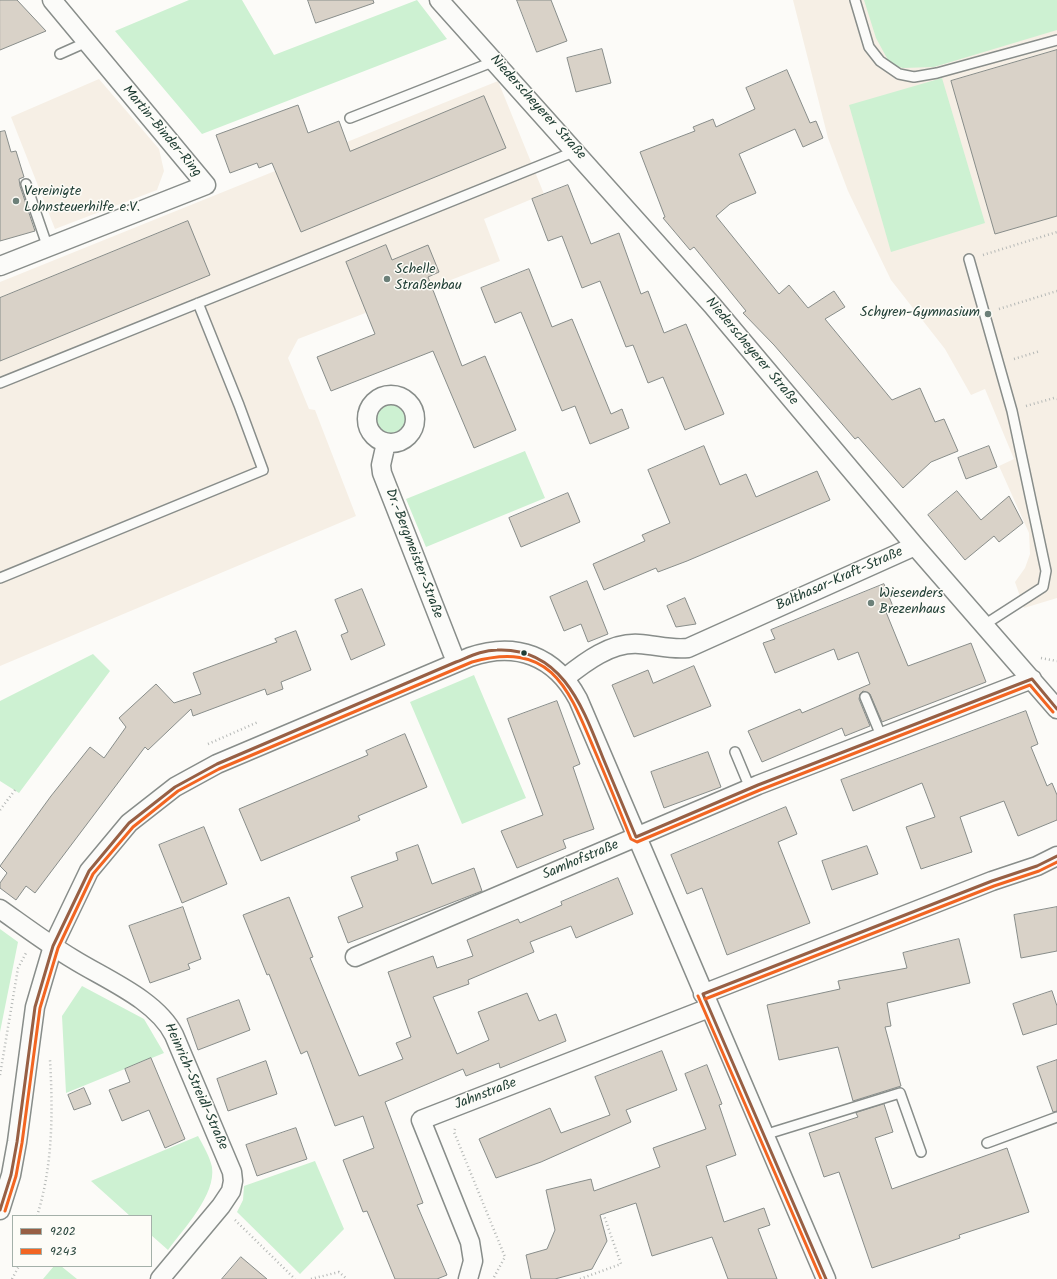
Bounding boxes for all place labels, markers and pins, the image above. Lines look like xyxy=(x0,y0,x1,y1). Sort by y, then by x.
place label: Vereinigte Lohnsteuerhilfe e.V. xyxy=(24,185,140,218)
marker: Vereinigte Lohnsteuerhilfe e.V. xyxy=(11,196,21,206)
place label: Schelle Straßenbau xyxy=(395,263,462,296)
marker: Schelle Straßenbau xyxy=(382,274,392,284)
place label: Schyren-Gymnasium xyxy=(860,306,980,322)
marker: Schyren-Gymnasium xyxy=(983,309,993,319)
place label: Wiesenders Brezenhaus xyxy=(879,587,946,620)
marker: Wiesenders Brezenhaus xyxy=(866,598,876,608)
unlabelled marker xyxy=(519,648,529,658)

